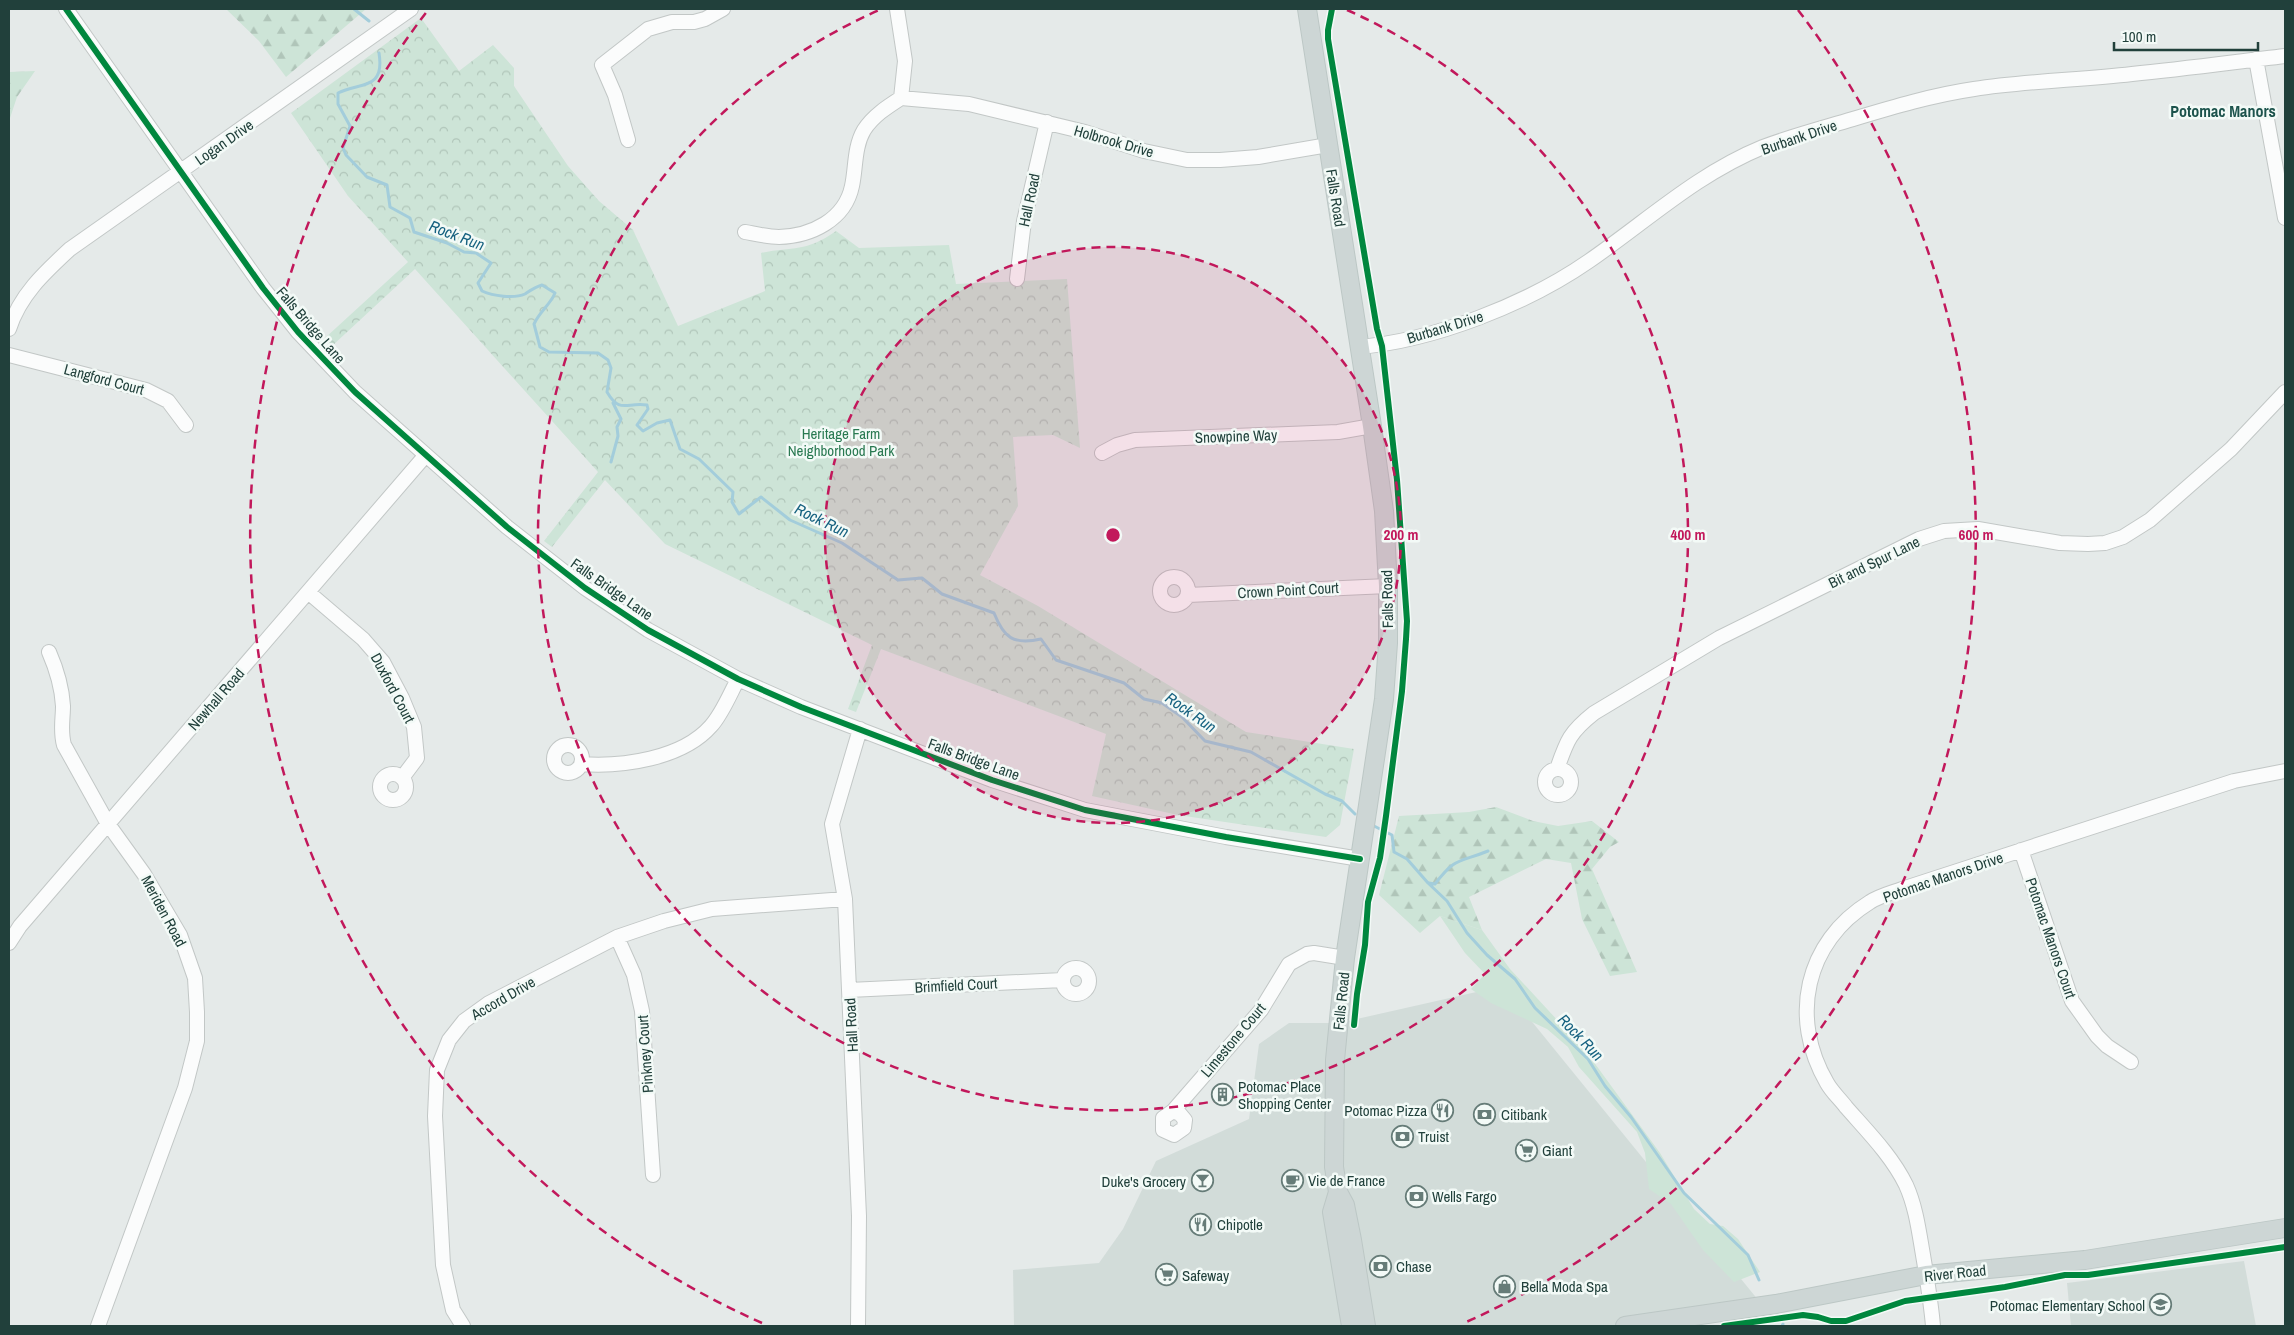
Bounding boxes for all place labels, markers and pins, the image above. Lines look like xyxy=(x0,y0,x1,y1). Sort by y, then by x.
centre of rings xyxy=(1104,526,1122,544)
place label: Potomac Place Shopping Center xyxy=(1238,1076,1331,1114)
building icon: Potomac Place Shopping Center xyxy=(1210,1083,1234,1107)
restaurant icon: Potomac Pizza xyxy=(1431,1098,1455,1122)
place label: Potomac Pizza xyxy=(1344,1100,1427,1121)
bank icon: Citibank xyxy=(1473,1102,1497,1126)
place label: Citibank xyxy=(1501,1104,1548,1125)
bank icon: Truist xyxy=(1390,1124,1414,1148)
place label: Truist xyxy=(1418,1126,1450,1147)
supermarket icon: Giant xyxy=(1514,1138,1538,1162)
place label: Giant xyxy=(1542,1140,1573,1161)
cafe icon: Vie de France xyxy=(1280,1168,1304,1192)
bar icon: Duke's Grocery xyxy=(1190,1169,1214,1193)
place label: Vie de France xyxy=(1308,1170,1385,1191)
place label: Duke's Grocery xyxy=(1102,1171,1187,1192)
bank icon: Wells Fargo xyxy=(1404,1184,1428,1208)
place label: Wells Fargo xyxy=(1432,1186,1497,1207)
restaurant icon: Chipotle xyxy=(1189,1212,1213,1236)
place label: Chipotle xyxy=(1217,1214,1263,1235)
bank icon: Chase xyxy=(1368,1254,1392,1278)
place label: Chase xyxy=(1396,1256,1432,1277)
supermarket icon: Safeway xyxy=(1154,1263,1178,1287)
place label: Safeway xyxy=(1182,1265,1230,1286)
shop icon: Bella Moda Spa xyxy=(1493,1274,1517,1298)
place label: Bella Moda Spa xyxy=(1521,1276,1608,1297)
school or university icon: Potomac Elementary School xyxy=(2149,1293,2173,1317)
place label: Potomac Elementary School xyxy=(1990,1295,2145,1316)

